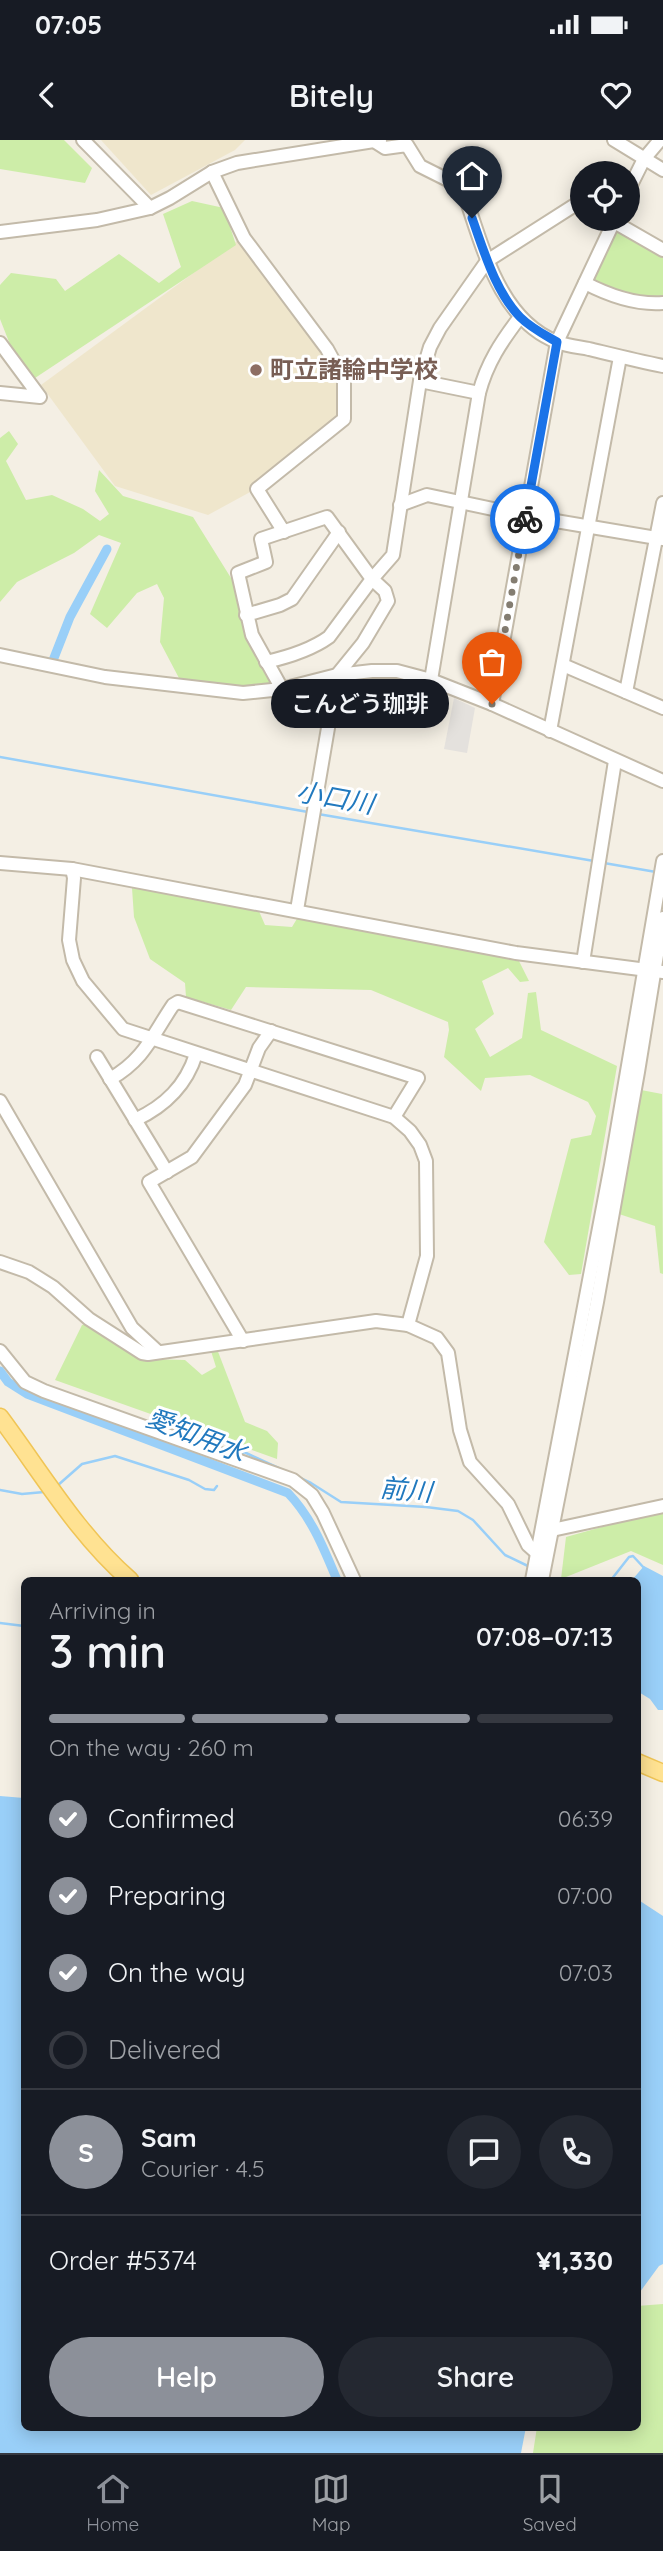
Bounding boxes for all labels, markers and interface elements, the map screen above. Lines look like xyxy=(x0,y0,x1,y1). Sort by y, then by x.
text: 07:05 xyxy=(35,8,102,41)
text: Bitely xyxy=(289,75,374,115)
icon: back xyxy=(28,76,66,114)
icon: heart xyxy=(597,76,635,114)
pin xyxy=(442,146,502,218)
icon: home xyxy=(453,157,491,195)
map controls xyxy=(570,161,640,231)
button: locate xyxy=(570,161,640,231)
place label: 町立諸輪中学校 xyxy=(270,354,438,384)
marker: 町立諸輪中学校 xyxy=(248,362,264,378)
courier xyxy=(490,484,560,554)
icon: bike xyxy=(506,500,544,538)
pin xyxy=(462,632,522,704)
icon: bag xyxy=(473,643,511,681)
callout: こんどう珈琲 xyxy=(272,680,450,728)
text: こんどう珈琲 xyxy=(291,689,429,718)
water label: 小口川 xyxy=(294,774,379,821)
water label: 愛知用水 xyxy=(142,1400,253,1470)
water label: 前川 xyxy=(379,1471,436,1508)
text: Arriving in xyxy=(49,1596,156,1625)
text: 07:08–07:13 xyxy=(476,1620,613,1653)
text: 3 min xyxy=(49,1622,166,1680)
text: On the way · 260 m xyxy=(49,1733,254,1762)
icon: check xyxy=(49,1800,87,1838)
text: Confirmed xyxy=(108,1802,235,1835)
text: 06:39 xyxy=(558,1804,613,1833)
icon: check xyxy=(49,1877,87,1915)
text: Preparing xyxy=(108,1879,226,1912)
text: 07:00 xyxy=(557,1881,613,1910)
icon: check xyxy=(49,1954,87,1992)
text: On the way xyxy=(108,1956,246,1989)
text: 07:03 xyxy=(559,1958,613,1987)
text: Delivered xyxy=(108,2033,221,2066)
button: chat xyxy=(447,2115,521,2189)
button: phone xyxy=(539,2115,613,2189)
text: Sam xyxy=(141,2121,197,2154)
text: S xyxy=(78,2136,94,2169)
text: Courier · 4.5 xyxy=(141,2154,265,2183)
text: Order #5374 xyxy=(49,2244,197,2277)
text: ¥1,330 xyxy=(536,2244,613,2277)
button: Help xyxy=(49,2337,324,2417)
button: Share xyxy=(338,2337,613,2417)
tab: Home xyxy=(86,2470,139,2536)
tab: Map xyxy=(312,2470,350,2536)
tab: Saved xyxy=(523,2470,577,2536)

